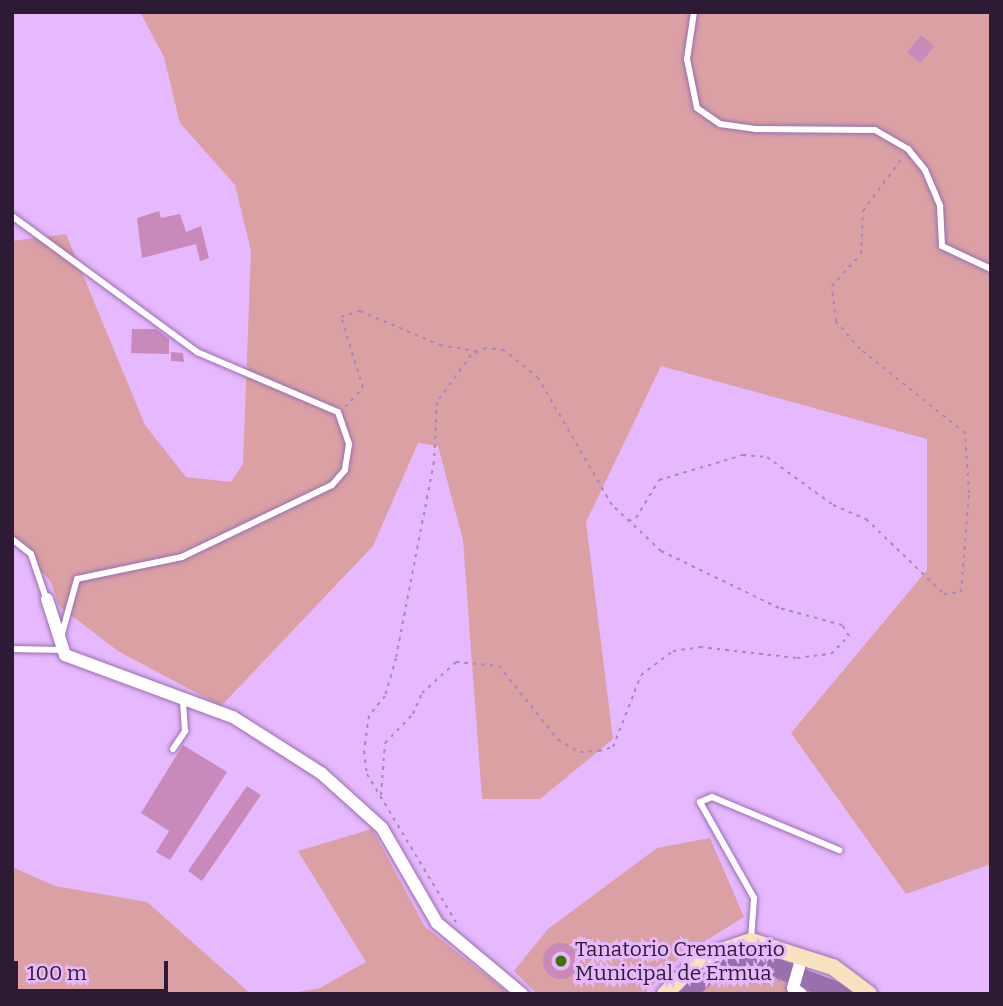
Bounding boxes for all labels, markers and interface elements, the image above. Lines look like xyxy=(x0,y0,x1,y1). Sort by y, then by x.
place label: Tanatorio Crematorio Municipal de Ermua xyxy=(575,936,785,986)
scale bar xyxy=(18,946,172,990)
marker: Tanatorio Crematorio Municipal de Ermua xyxy=(553,953,569,969)
text: 100 m xyxy=(27,960,87,986)

